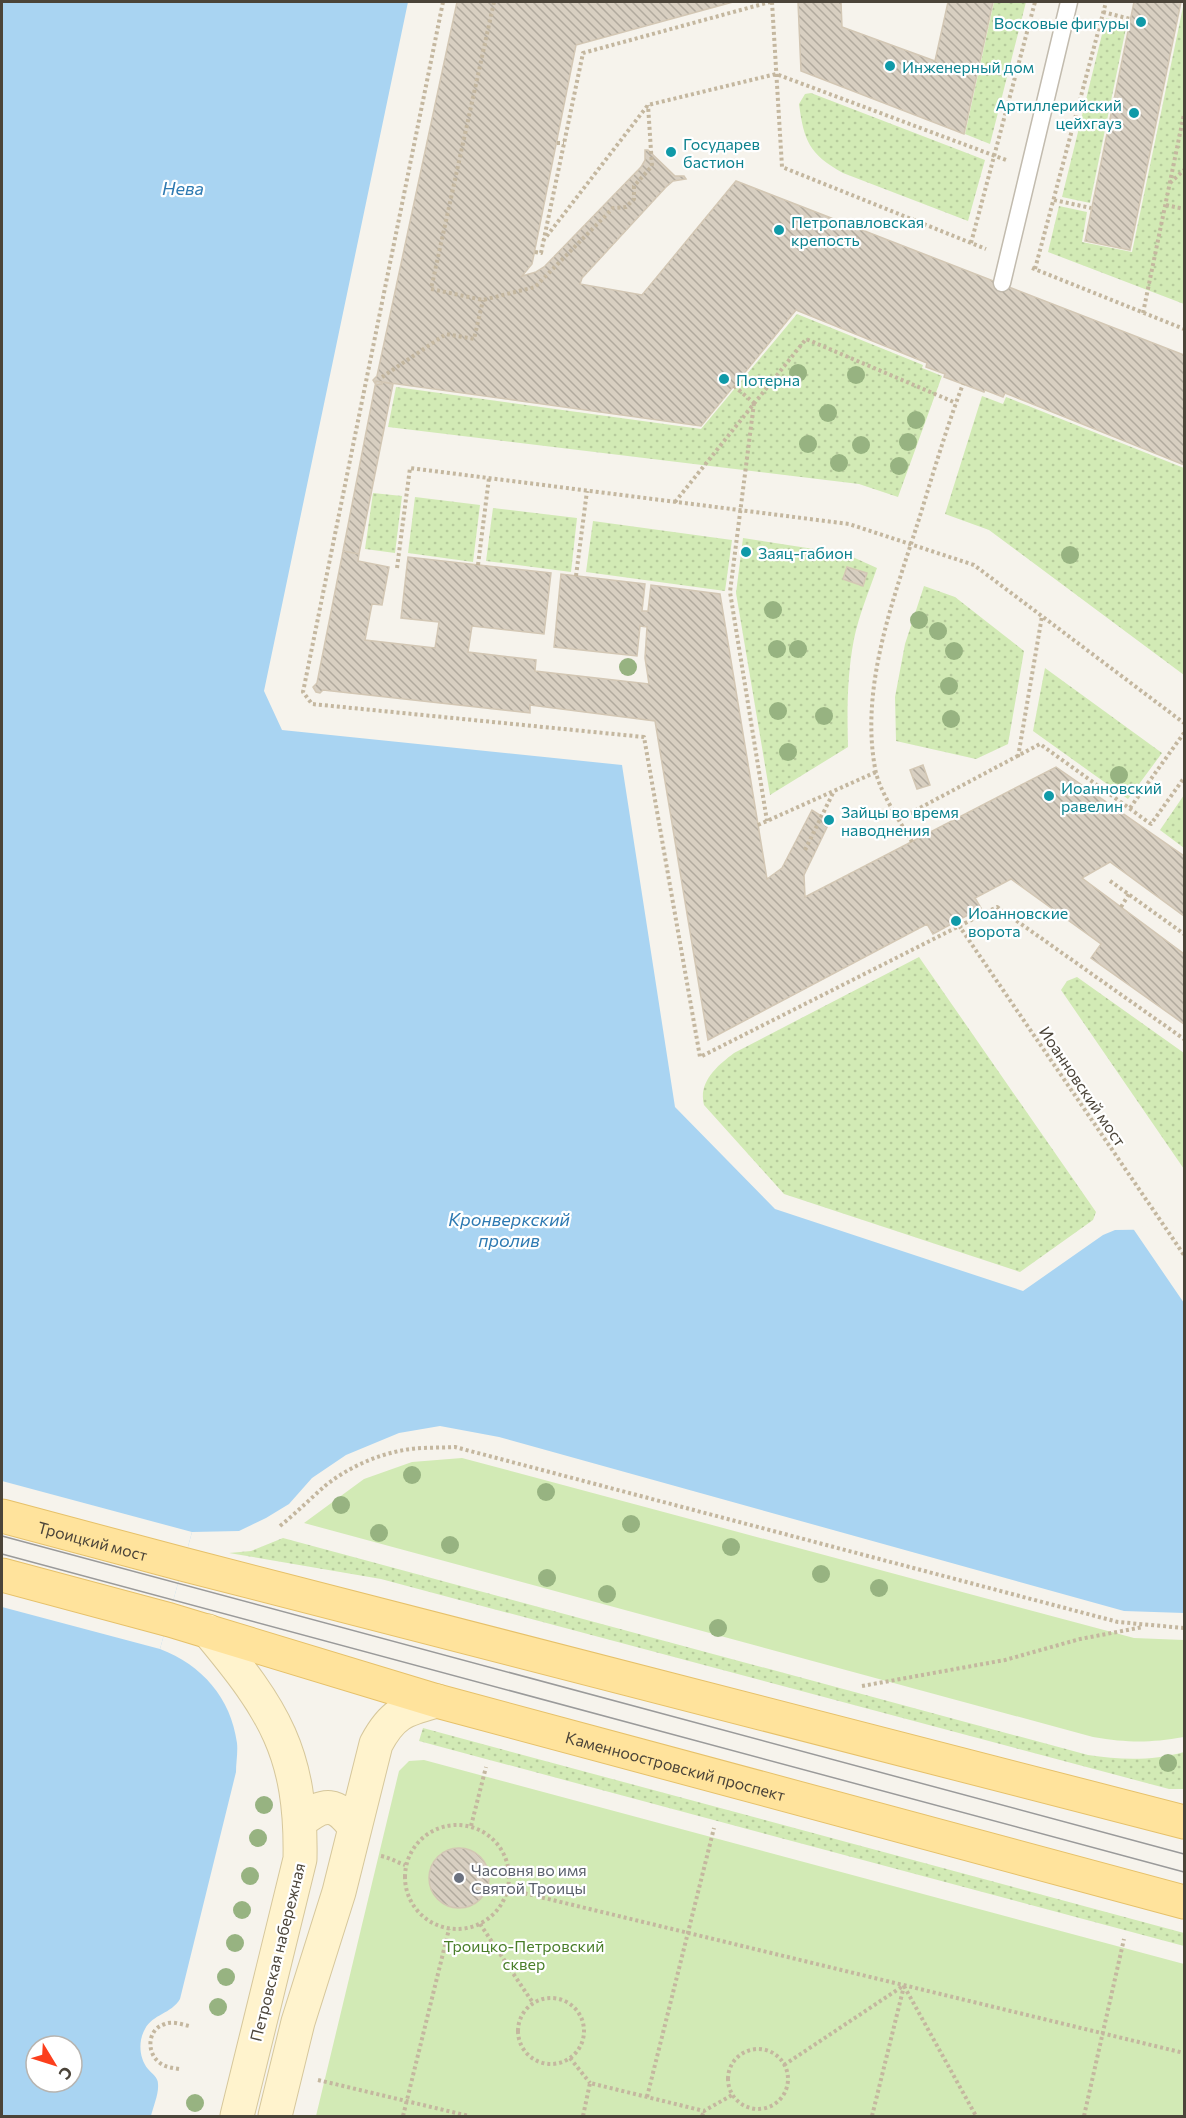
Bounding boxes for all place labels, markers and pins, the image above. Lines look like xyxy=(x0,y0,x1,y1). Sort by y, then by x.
place label: Восковые фигуры xyxy=(994,13,1129,32)
marker: Восковые фигуры xyxy=(1134,15,1148,29)
place label: Инженерный дом xyxy=(902,57,1034,76)
marker: Инженерный дом xyxy=(883,59,897,73)
place label: Артиллерийский цейхгауз xyxy=(996,95,1122,132)
marker: Артиллерийский цейхгауз xyxy=(1127,106,1141,120)
place label: Государев бастион xyxy=(683,134,760,171)
marker: Государев бастион xyxy=(664,145,678,159)
place label: Петропавловская крепость xyxy=(791,212,924,249)
marker: Петропавловская крепость xyxy=(772,223,786,237)
place label: Потерна xyxy=(736,370,800,389)
marker: Потерна xyxy=(717,372,731,386)
place label: Заяц-габион xyxy=(758,543,853,562)
marker: Заяц-габион xyxy=(739,545,753,559)
place label: Иоанновский равелин xyxy=(1061,778,1162,815)
marker: Иоанновский равелин xyxy=(1042,789,1056,803)
place label: Зайцы во время наводнения xyxy=(841,802,959,839)
marker: Зайцы во время наводнения xyxy=(822,813,836,827)
place label: Иоанновские ворота xyxy=(968,903,1068,940)
marker: Иоанновские ворота xyxy=(949,914,963,928)
place label: Часовня во имя Святой Троицы xyxy=(471,1860,587,1897)
marker: Часовня во имя Святой Троицы xyxy=(452,1871,466,1885)

